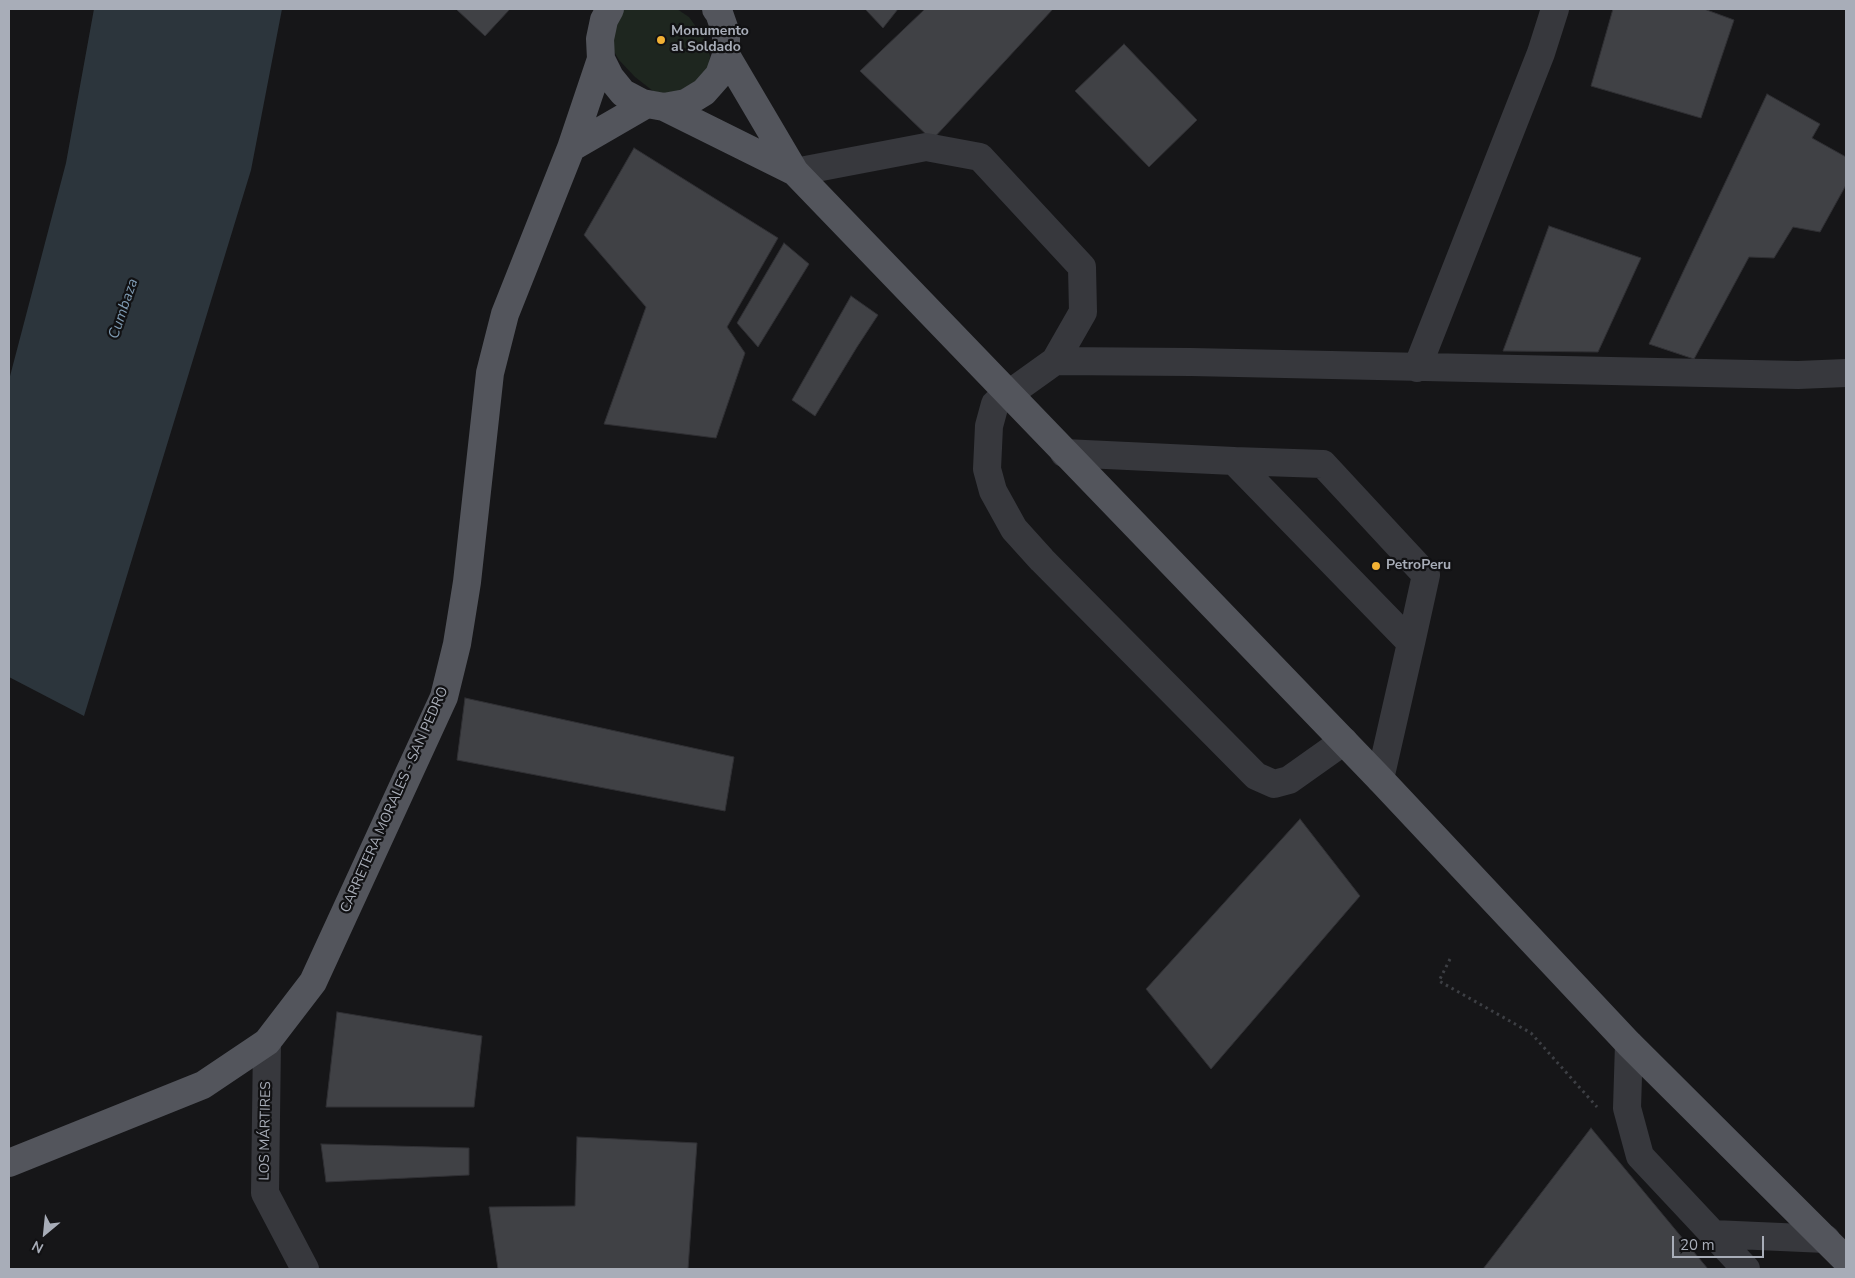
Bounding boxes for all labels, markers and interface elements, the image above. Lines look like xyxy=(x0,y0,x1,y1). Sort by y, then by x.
place label: Monumento al Soldado xyxy=(671,24,749,56)
marker: Monumento al Soldado xyxy=(655,34,667,46)
water label: Cumbaza xyxy=(105,276,143,342)
place label: PetroPeru xyxy=(1386,558,1451,574)
marker: PetroPeru xyxy=(1370,560,1382,572)
street label: CARRETERA MORALES - SAN PEDRO xyxy=(337,685,453,915)
street label: LOS MÁRTIRES xyxy=(257,1081,275,1181)
north arrow xyxy=(20,1208,70,1258)
scale bar xyxy=(1675,1226,1768,1258)
text: 20 m xyxy=(1680,1235,1715,1255)
text: N xyxy=(29,1236,47,1258)

